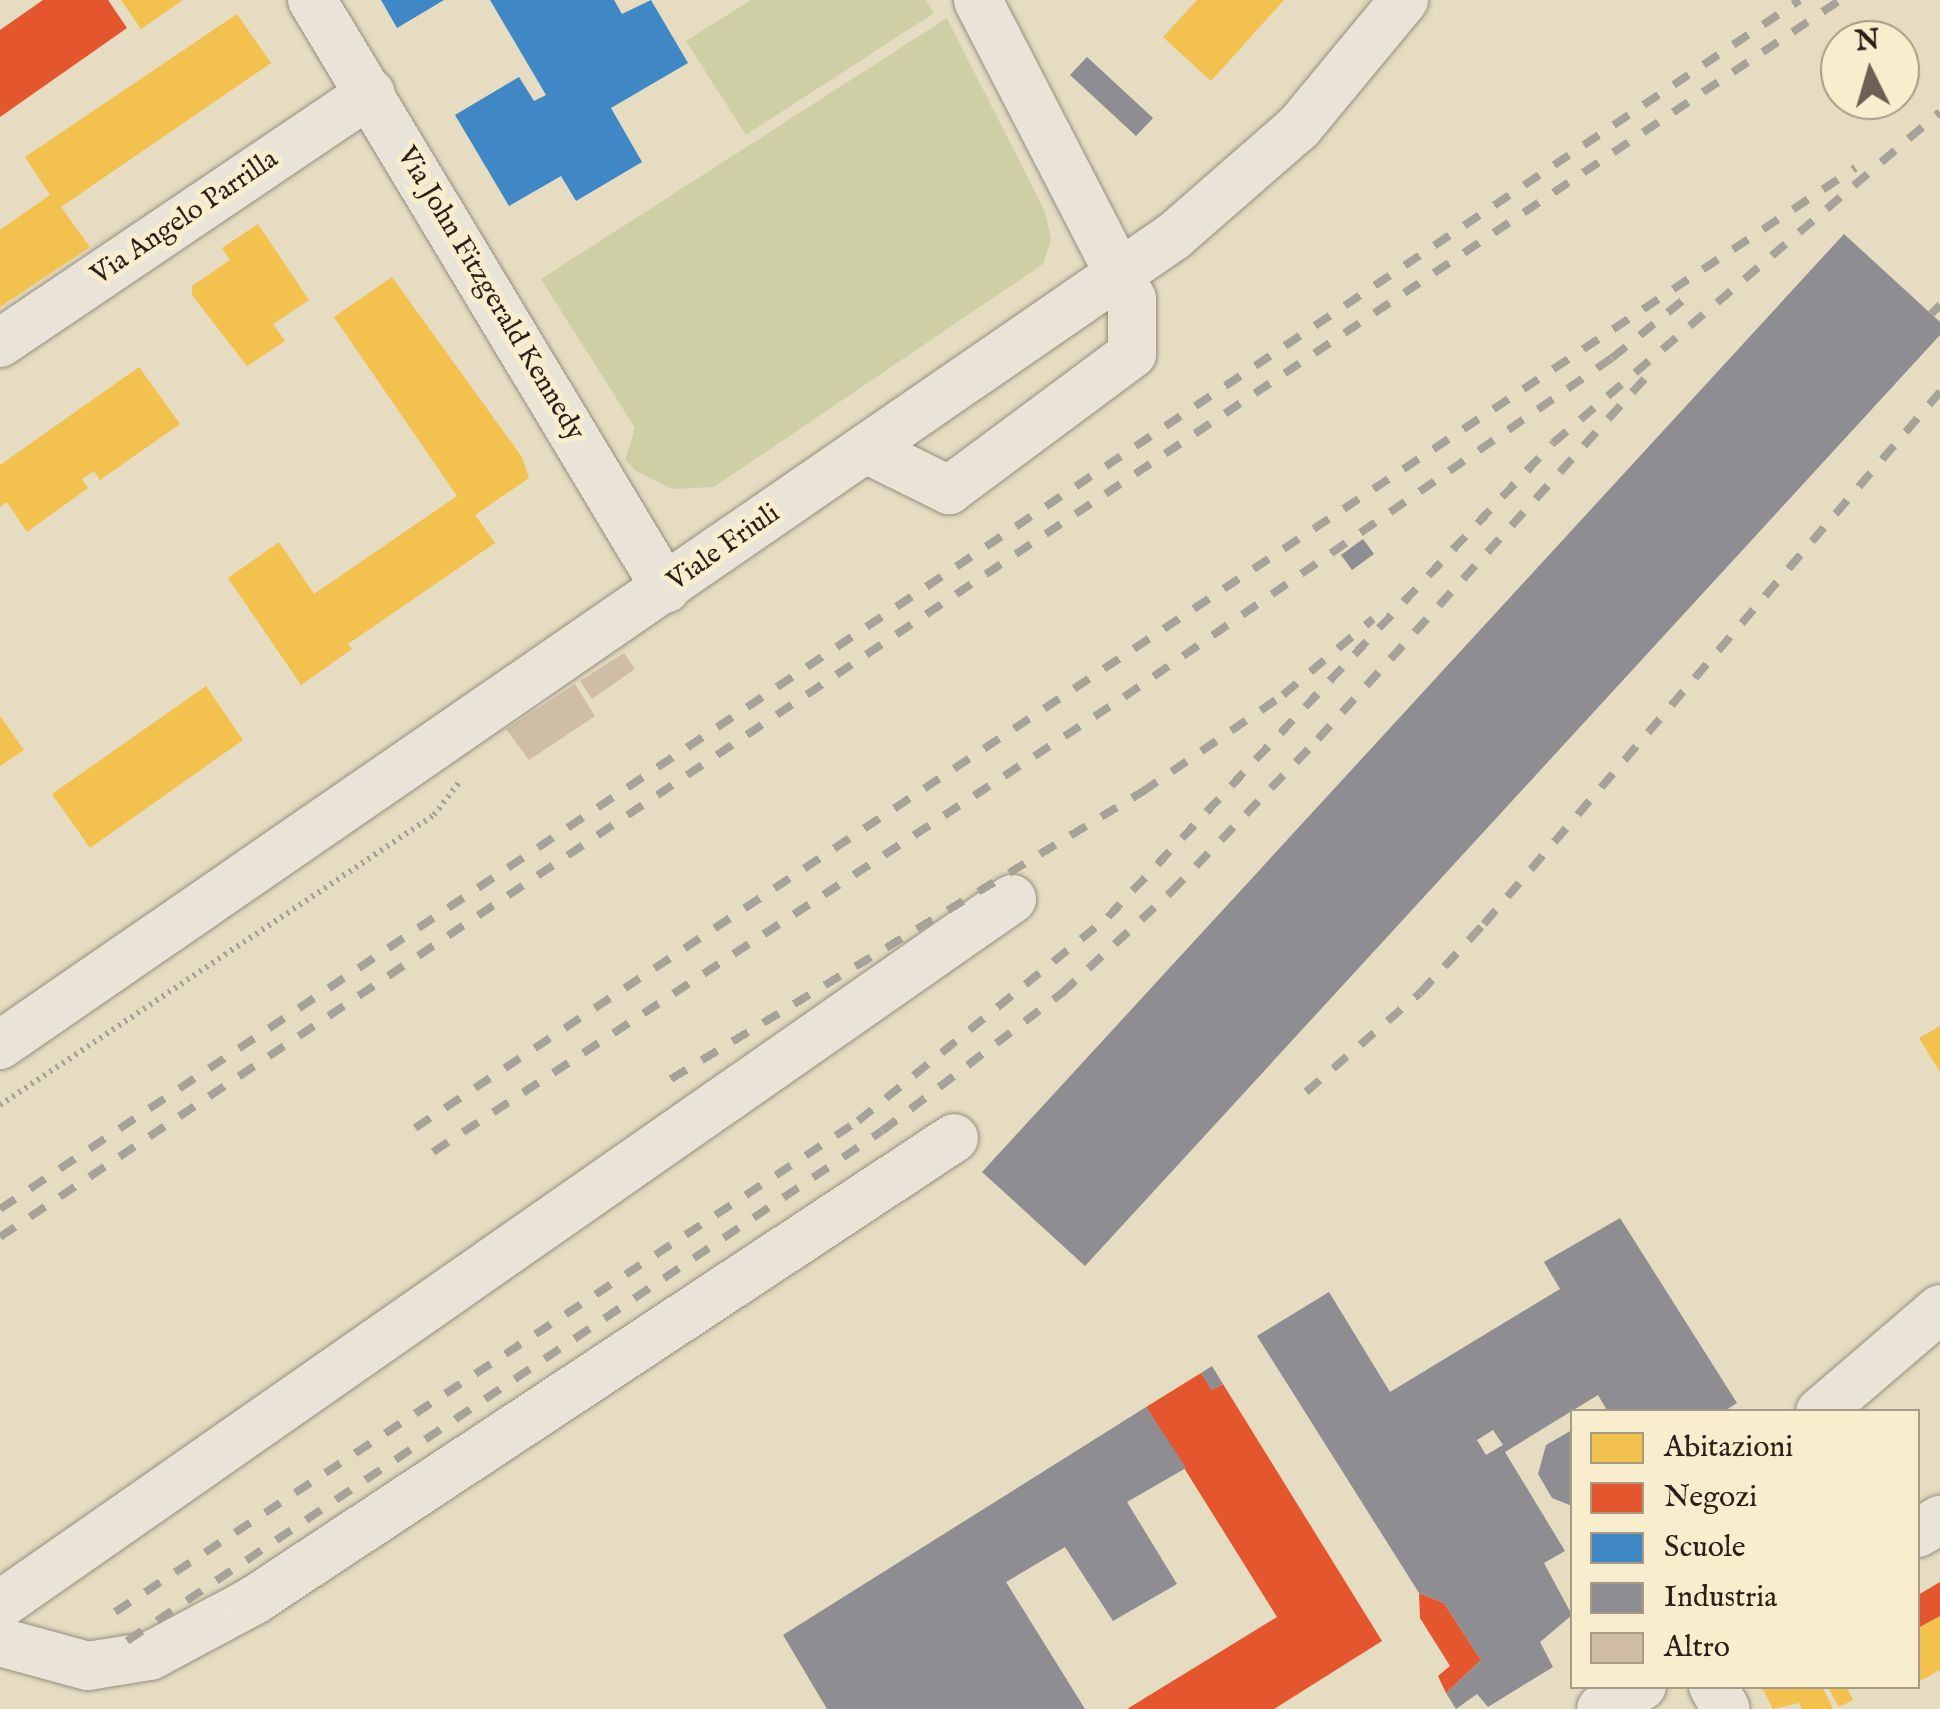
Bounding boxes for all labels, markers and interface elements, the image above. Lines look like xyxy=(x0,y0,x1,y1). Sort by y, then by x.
north arrow xyxy=(1820,20,1920,120)
text: N xyxy=(1854,23,1881,60)
street label: Via John Fitzgerald Kennedy xyxy=(389,141,591,447)
street label: Via Angelo Parrilla xyxy=(85,143,285,293)
street label: Viale Friuli xyxy=(661,497,787,599)
legend xyxy=(1570,1409,1920,1689)
text: Abitazioni xyxy=(1664,1429,1793,1467)
text: Negozi xyxy=(1664,1479,1757,1517)
text: Scuole xyxy=(1664,1529,1746,1567)
text: Industria xyxy=(1664,1579,1777,1617)
text: Altro xyxy=(1664,1629,1730,1667)

